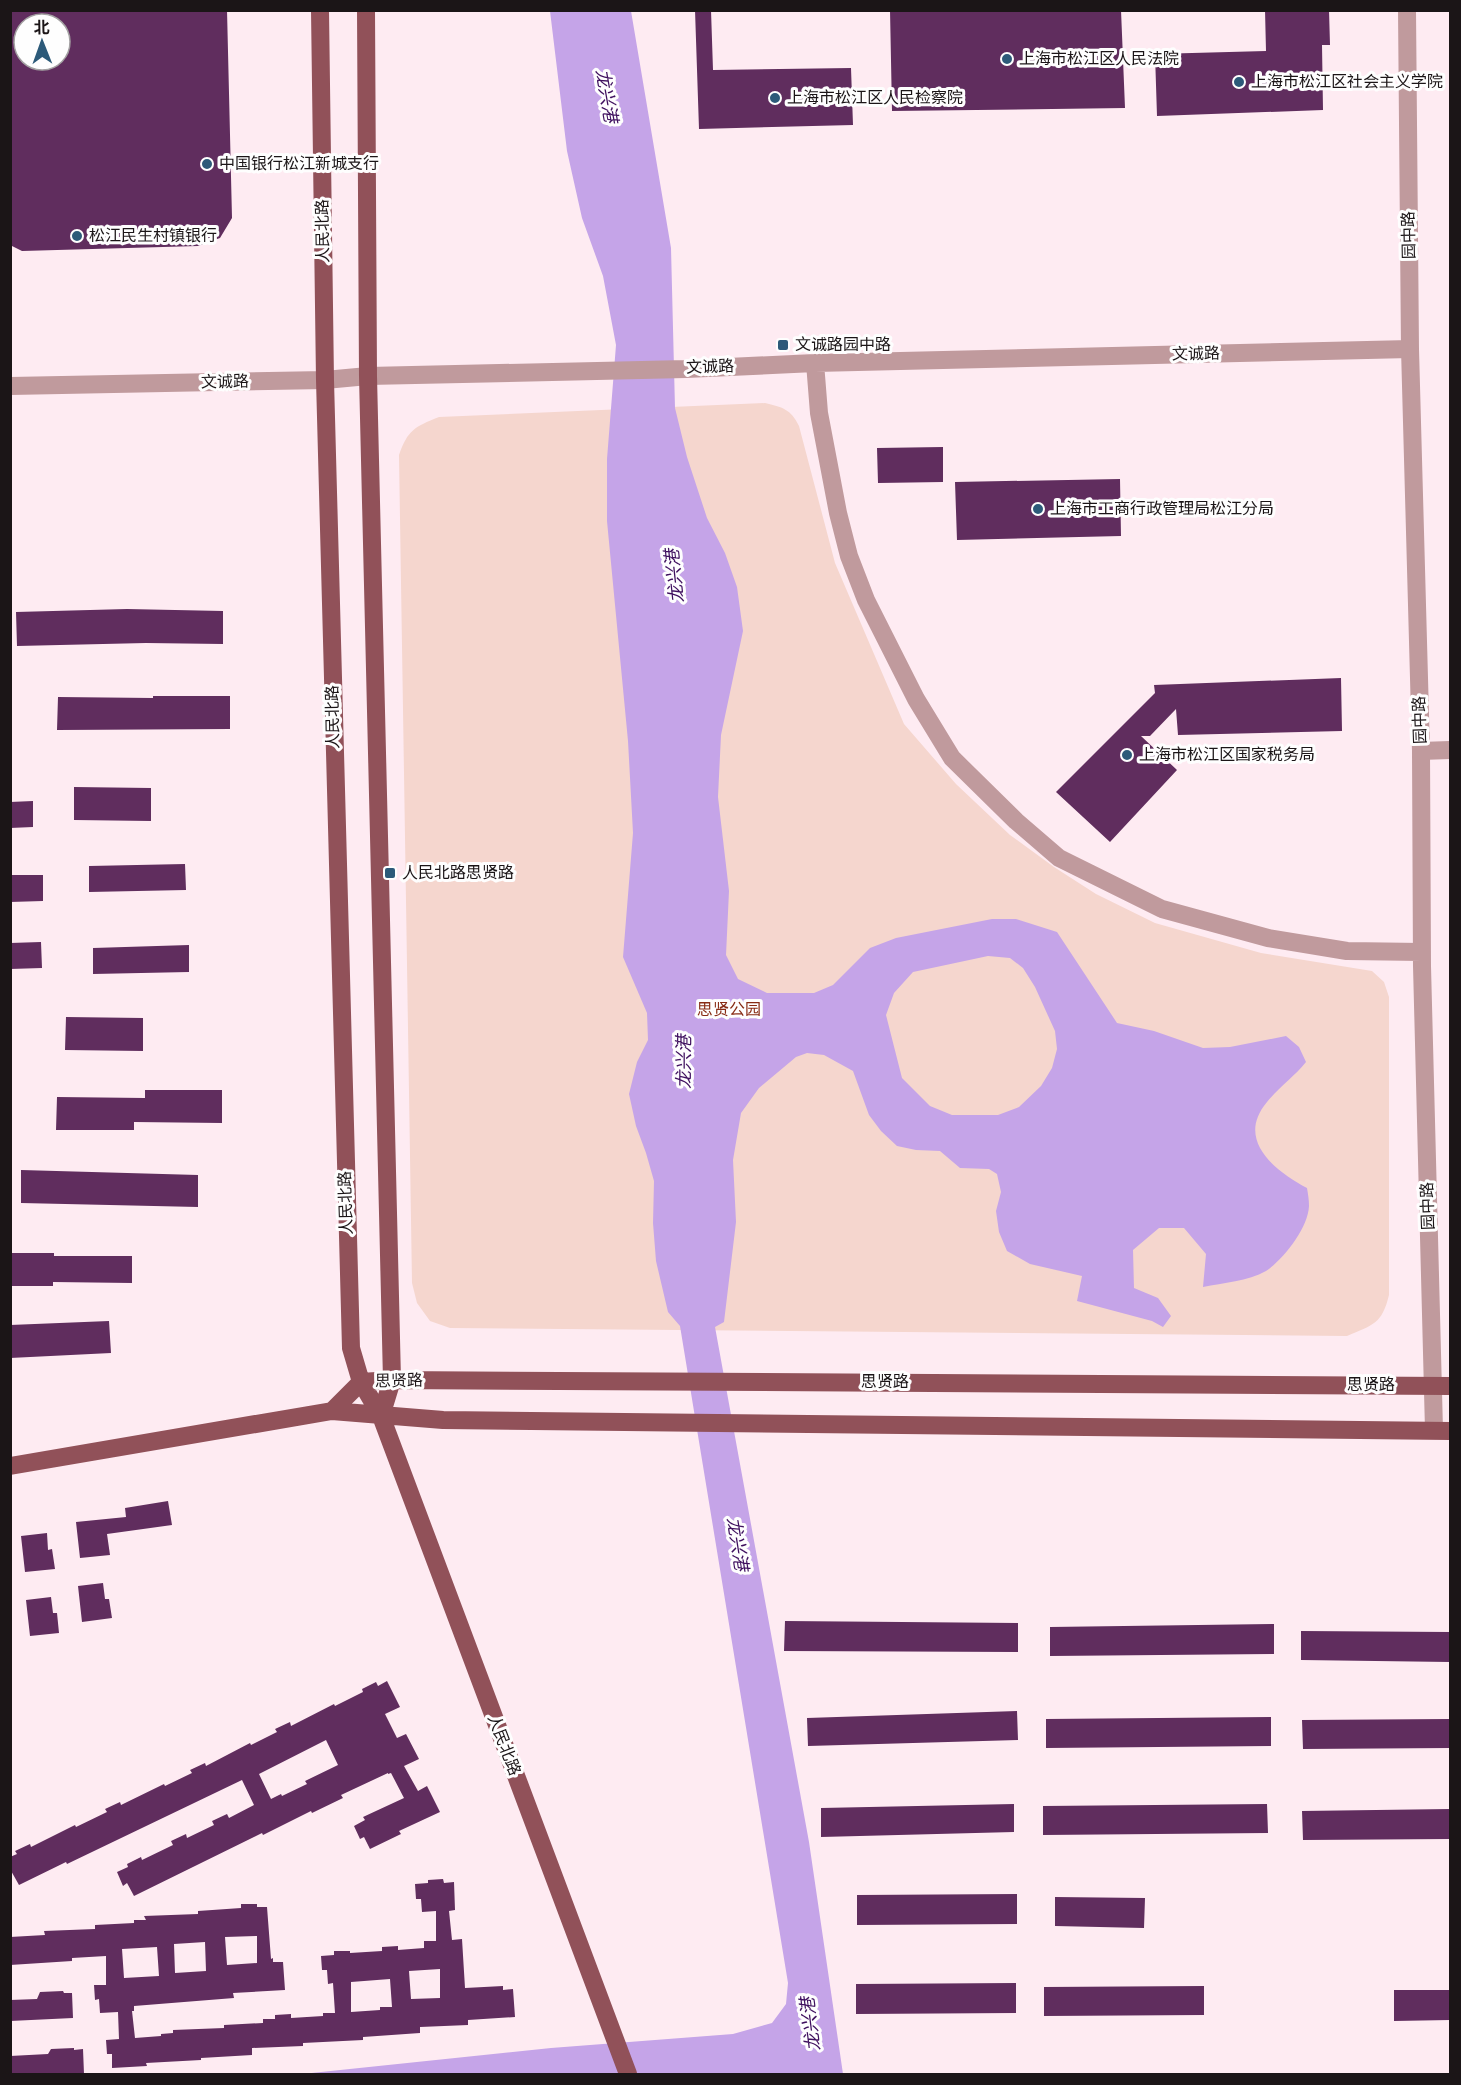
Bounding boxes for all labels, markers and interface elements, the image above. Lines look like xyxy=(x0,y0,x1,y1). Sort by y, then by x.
north arrow xyxy=(12,12,72,72)
text: 北 xyxy=(34,17,50,39)
place label: 上海市松江区人民法院 xyxy=(1019,48,1179,70)
marker: 上海市松江区人民法院 xyxy=(1000,52,1014,66)
water label: 龙兴港 xyxy=(589,67,624,128)
place label: 上海市松江区社会主义学院 xyxy=(1251,71,1443,93)
marker: 上海市松江区社会主义学院 xyxy=(1232,75,1246,89)
place label: 上海市松江区人民检察院 xyxy=(787,87,963,109)
marker: 上海市松江区人民检察院 xyxy=(768,91,782,105)
place label: 中国银行松江新城支行 xyxy=(219,153,379,175)
marker: 中国银行松江新城支行 xyxy=(200,157,214,171)
street label: 人民北路 xyxy=(311,199,335,263)
street label: 园中路 xyxy=(1398,211,1420,259)
place label: 松江民生村镇银行 xyxy=(89,225,217,247)
marker: 松江民生村镇银行 xyxy=(70,229,84,243)
place label: 文诚路园中路 xyxy=(795,334,891,356)
marker: 文诚路园中路 xyxy=(776,338,790,352)
street label: 文诚路 xyxy=(1172,343,1220,365)
street label: 文诚路 xyxy=(686,355,734,379)
street label: 文诚路 xyxy=(201,371,249,393)
place label: 上海市工商行政管理局松江分局 xyxy=(1050,498,1274,520)
marker: 上海市工商行政管理局松江分局 xyxy=(1031,502,1045,516)
water label: 龙兴港 xyxy=(659,545,690,604)
street label: 人民北路 xyxy=(321,685,345,749)
street label: 园中路 xyxy=(1408,696,1432,744)
place label: 上海市松江区国家税务局 xyxy=(1139,744,1315,766)
marker: 上海市松江区国家税务局 xyxy=(1120,748,1134,762)
place label: 人民北路思贤路 xyxy=(402,862,514,884)
marker: 人民北路思贤路 xyxy=(383,866,397,880)
park label: 思贤公园 xyxy=(697,999,761,1021)
water label: 龙兴港 xyxy=(672,1032,697,1089)
street label: 人民北路 xyxy=(334,1171,358,1235)
street label: 园中路 xyxy=(1416,1182,1440,1230)
street label: 思贤路 xyxy=(375,1370,423,1392)
street label: 思贤路 xyxy=(861,1371,909,1393)
street label: 思贤路 xyxy=(1347,1374,1395,1396)
water label: 龙兴港 xyxy=(720,1515,754,1576)
street label: 人民北路 xyxy=(482,1711,526,1779)
water label: 龙兴港 xyxy=(795,1993,827,2052)

